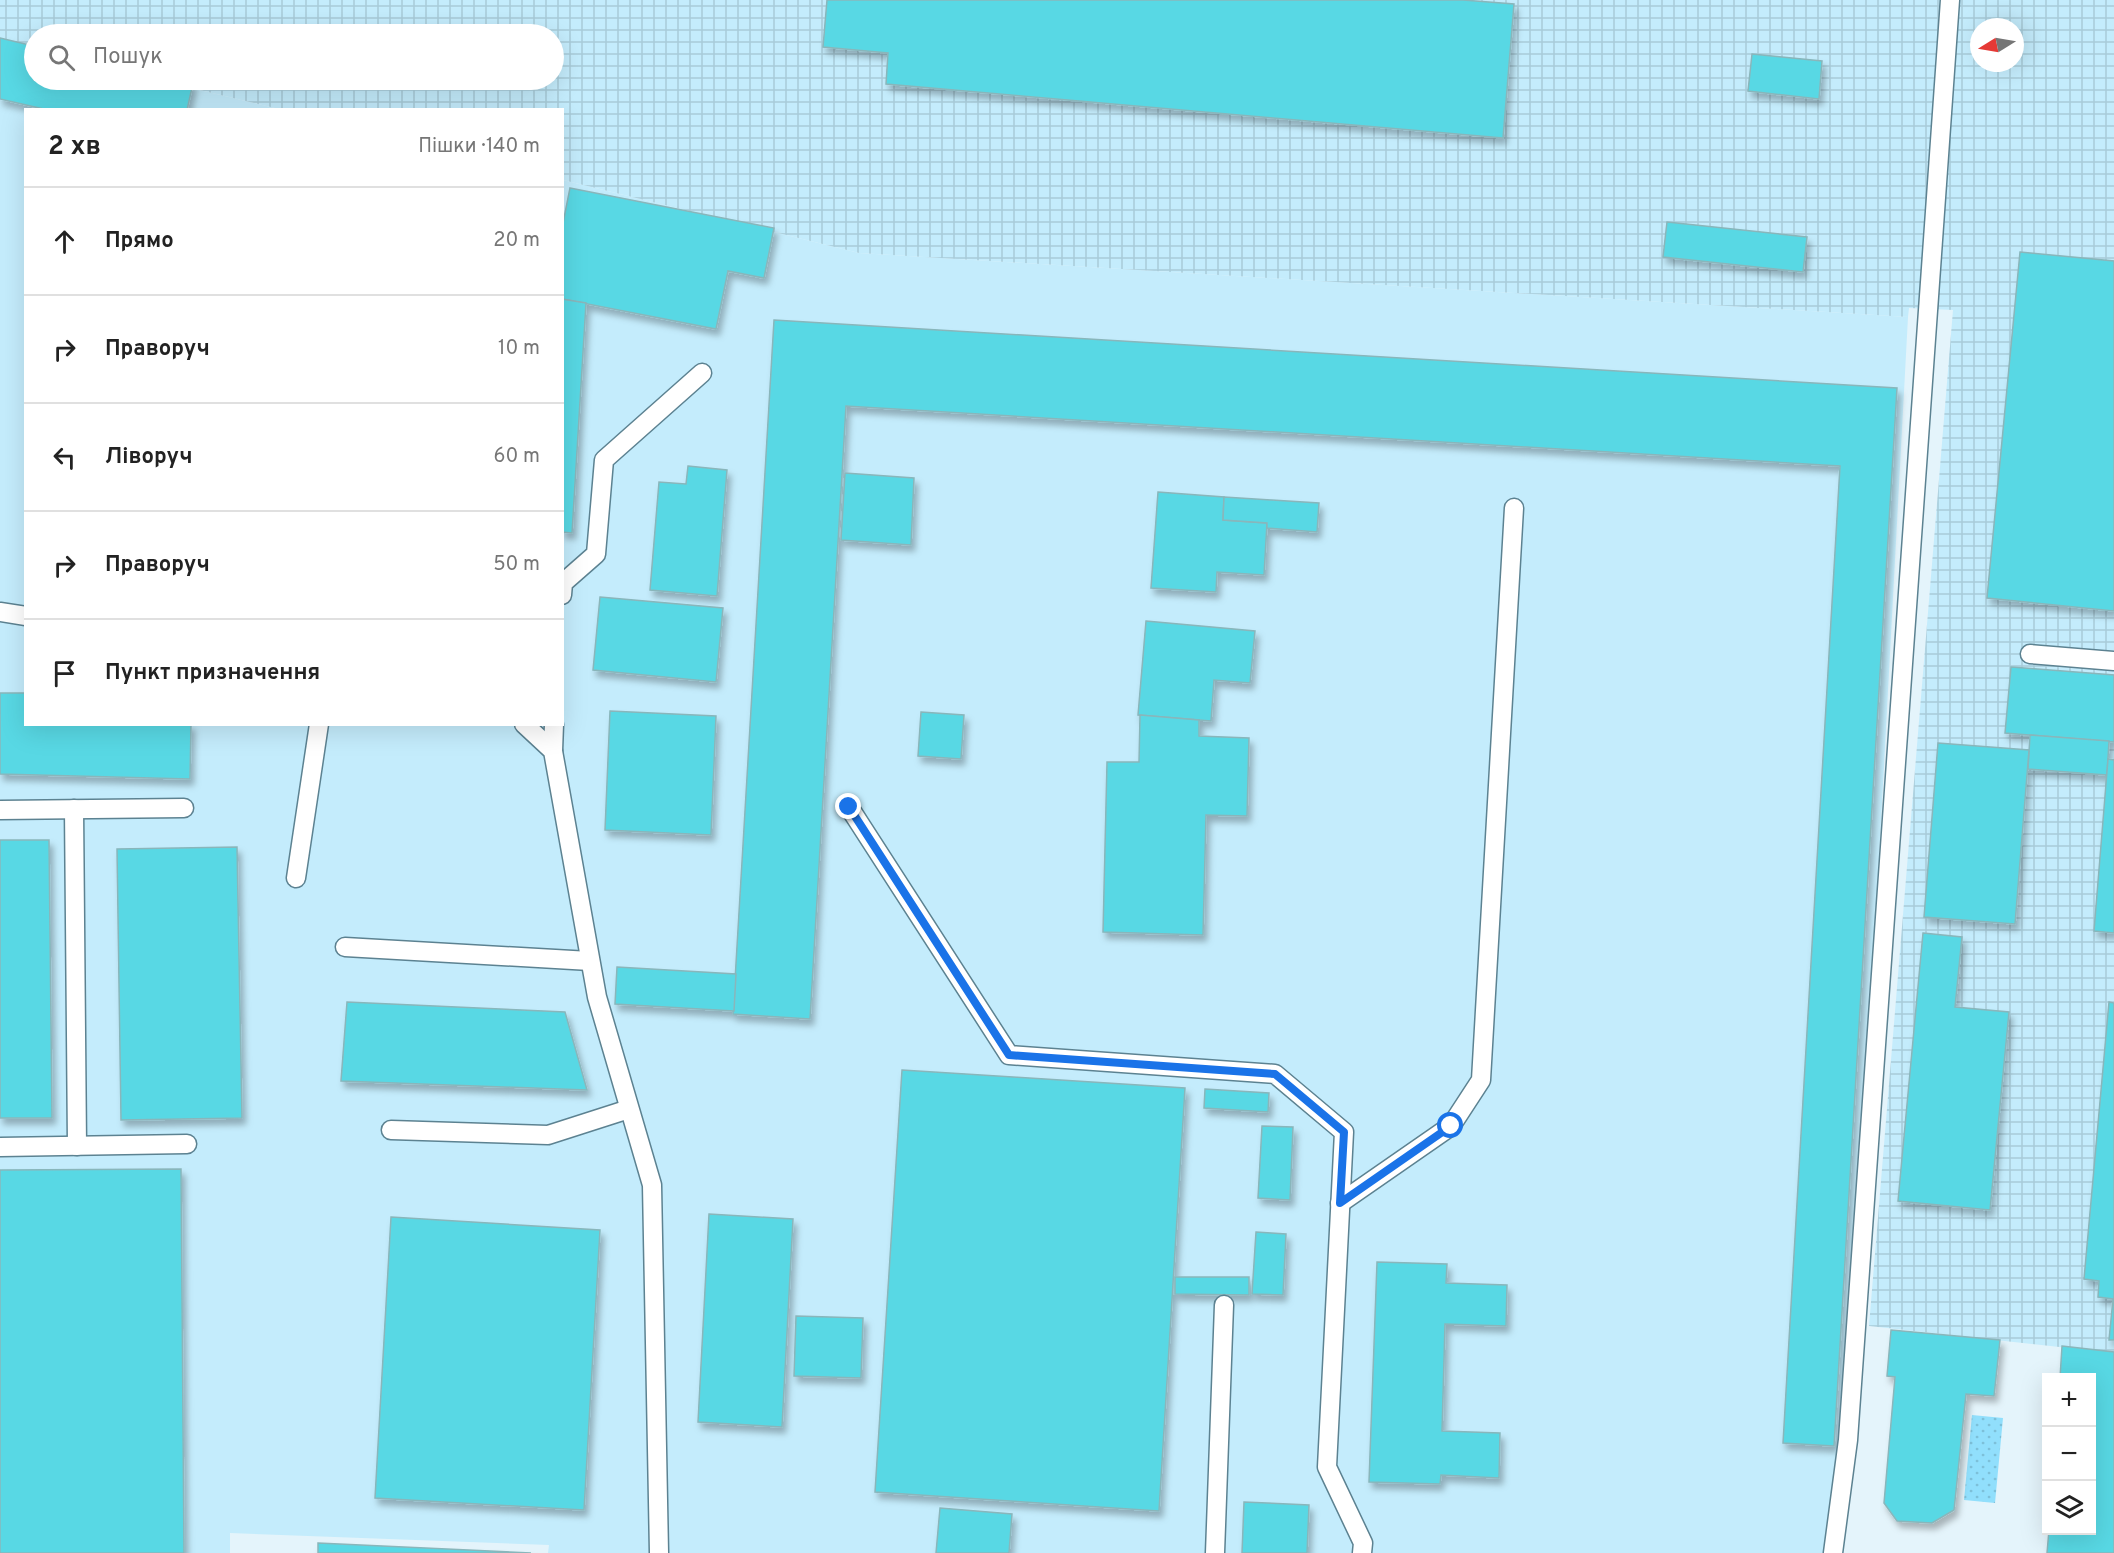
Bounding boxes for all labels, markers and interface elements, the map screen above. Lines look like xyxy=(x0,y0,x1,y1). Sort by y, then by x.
north arrow xyxy=(1970,18,2024,72)
search box xyxy=(24,24,564,90)
icon: search xyxy=(45,41,78,74)
text: Пошук xyxy=(93,44,163,71)
text: 2 хв xyxy=(48,131,101,164)
text: Пішки · 140 m xyxy=(418,134,540,160)
icon: ahead xyxy=(48,225,81,258)
text: Прямо xyxy=(105,228,174,255)
text: 20 m xyxy=(493,228,540,254)
icon: right xyxy=(48,333,81,366)
text: Праворуч xyxy=(105,336,210,363)
text: 10 m xyxy=(498,336,540,362)
icon: left xyxy=(48,441,81,474)
text: Ліворуч xyxy=(105,444,193,471)
text: 60 m xyxy=(494,444,540,470)
icon: right xyxy=(48,549,81,582)
text: Праворуч xyxy=(105,552,210,579)
text: 50 m xyxy=(493,552,540,578)
icon: arrive xyxy=(48,657,81,690)
text: Пункт призначення xyxy=(105,660,320,687)
route end xyxy=(835,793,861,819)
route start xyxy=(1437,1112,1463,1138)
map controls xyxy=(2042,1373,2096,1535)
button: + xyxy=(2042,1373,2096,1427)
button: − xyxy=(2042,1427,2096,1481)
button: layers xyxy=(2042,1481,2096,1535)

